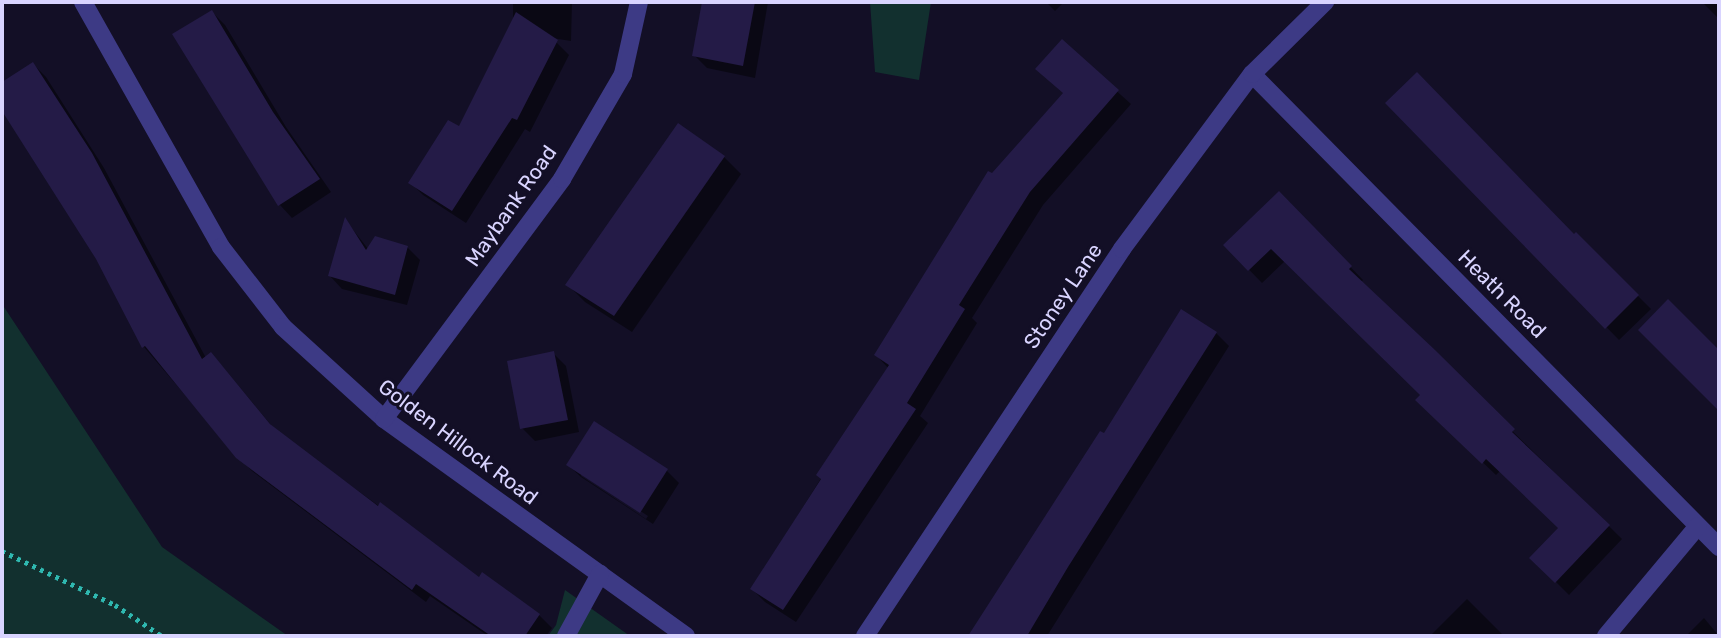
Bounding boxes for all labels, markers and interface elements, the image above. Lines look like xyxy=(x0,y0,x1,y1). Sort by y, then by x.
street label: Maybank Road xyxy=(460,141,562,271)
street label: Stoney Lane xyxy=(1018,238,1108,354)
street label: Heath Road xyxy=(1453,245,1551,343)
street label: Golden Hillock Road xyxy=(373,374,543,510)

